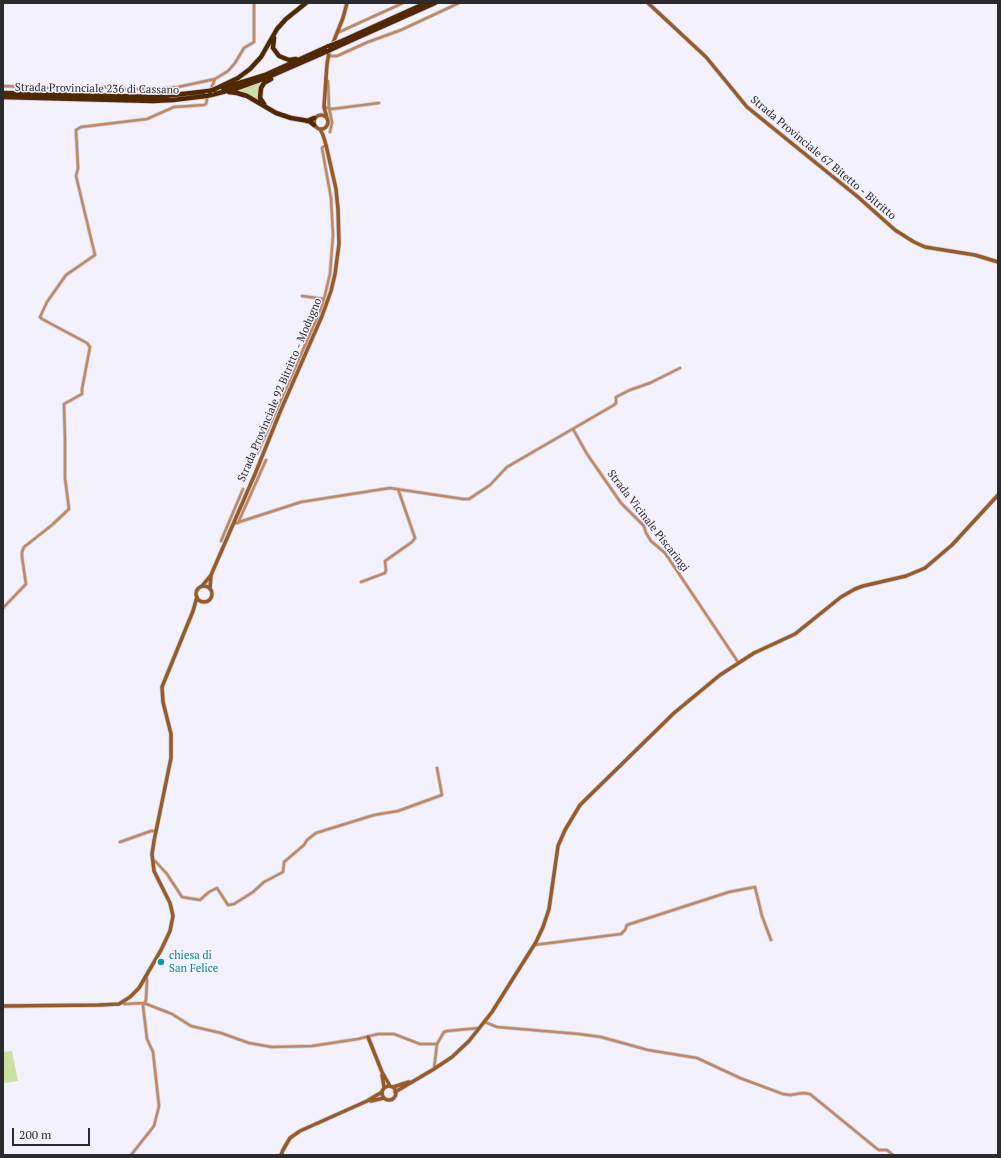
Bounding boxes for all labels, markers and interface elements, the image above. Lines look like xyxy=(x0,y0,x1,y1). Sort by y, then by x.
street label: Strada Provinciale 236 di Cassano xyxy=(15,81,179,97)
street label: Strada Provinciale 67 Bitetto - Bitritto xyxy=(748,93,898,223)
street label: Strada Provinciale 92 Bitritto - Modugno xyxy=(235,296,325,484)
street label: Strada Vicinale Piscaringi xyxy=(604,468,692,574)
place label: chiesa di San Felice xyxy=(169,949,218,975)
marker: chiesa di San Felice xyxy=(156,957,166,967)
scale bar xyxy=(14,1120,92,1146)
text: 200 m xyxy=(19,1127,51,1142)

